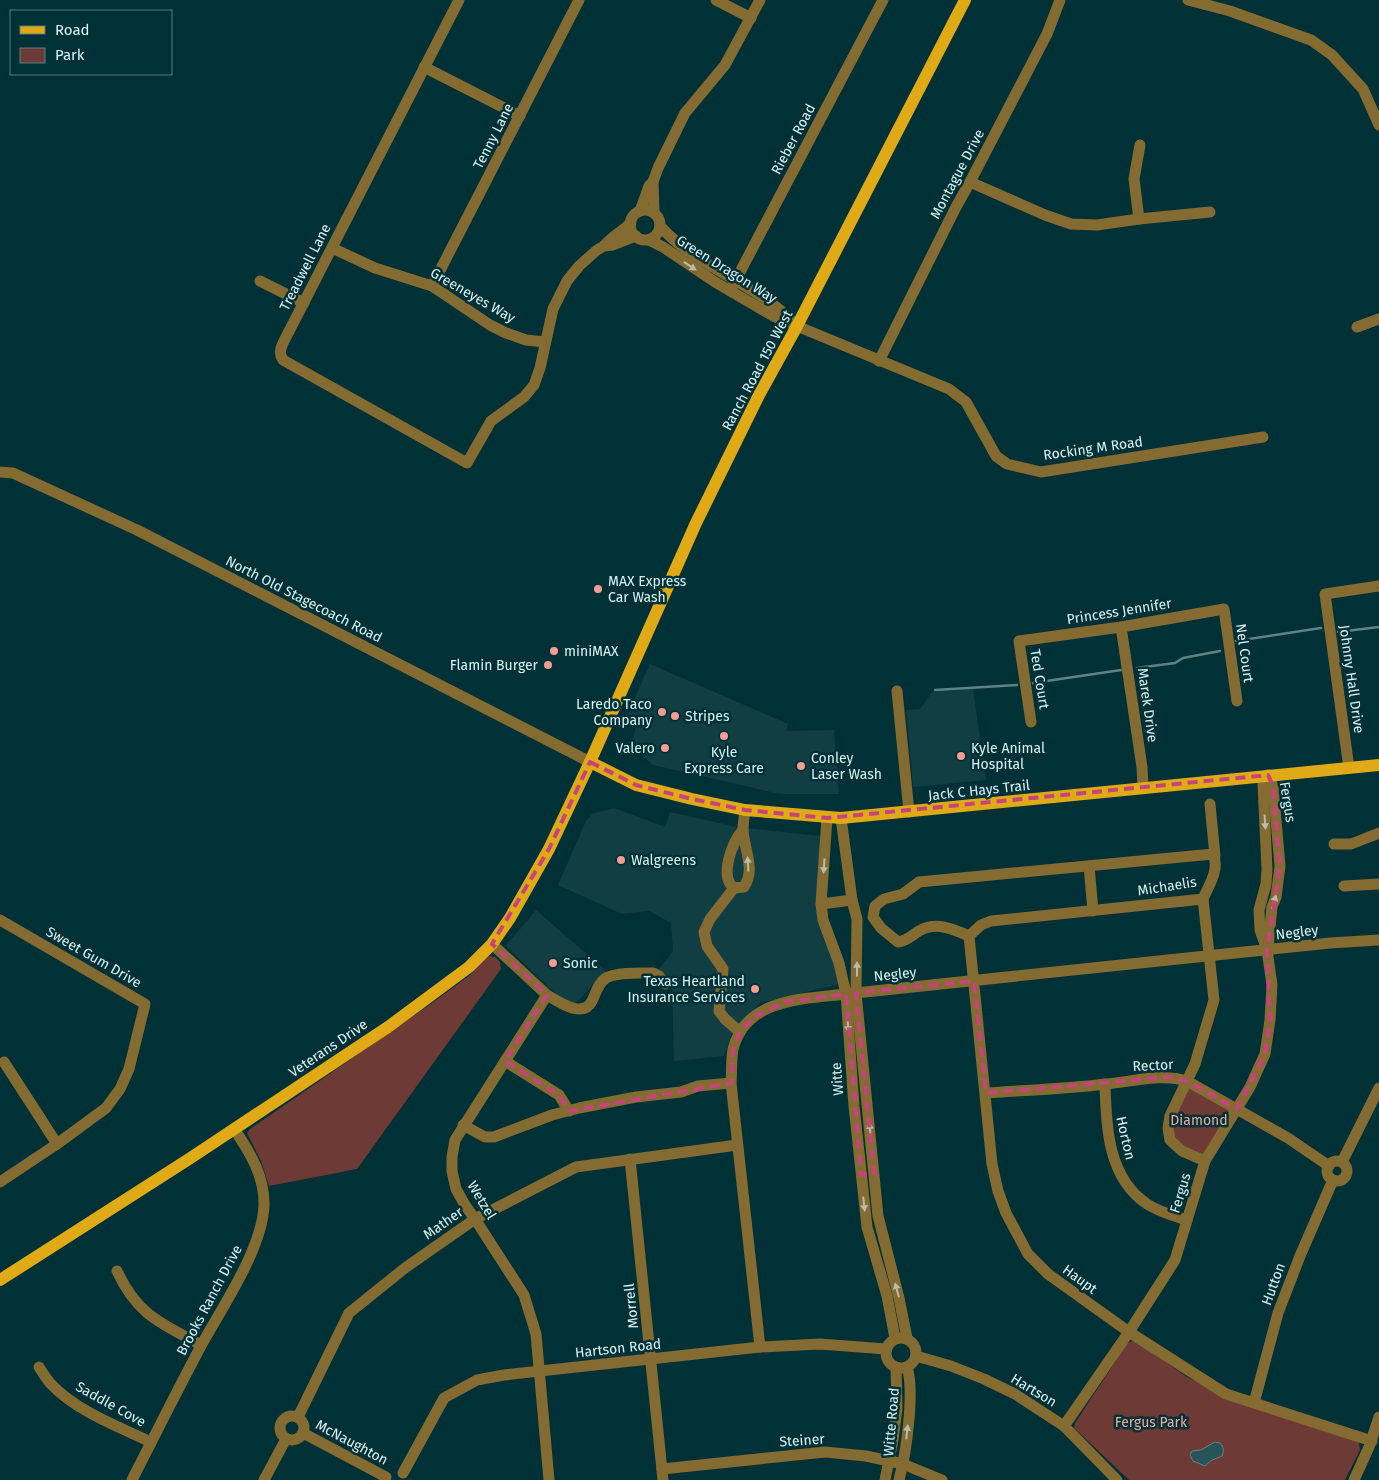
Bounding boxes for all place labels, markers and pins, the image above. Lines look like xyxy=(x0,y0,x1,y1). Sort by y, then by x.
place label: MAX Express Car Wash xyxy=(608,573,687,606)
marker: MAX Express Car Wash xyxy=(592,583,604,595)
place label: miniMAX xyxy=(564,643,619,660)
marker: miniMAX xyxy=(548,645,560,657)
place label: Flamin Burger xyxy=(450,657,539,674)
marker: Flamin Burger xyxy=(542,659,554,671)
place label: Laredo Taco Company xyxy=(576,696,652,729)
marker: Laredo Taco Company xyxy=(656,706,668,718)
place label: Stripes xyxy=(685,708,730,725)
marker: Stripes xyxy=(669,710,681,722)
marker: Kyle Express Care xyxy=(718,730,730,742)
place label: Valero xyxy=(615,740,655,757)
place label: Kyle Animal Hospital xyxy=(971,740,1045,773)
marker: Valero xyxy=(659,742,671,754)
place label: Kyle Express Care xyxy=(684,744,764,777)
place label: Conley Laser Wash xyxy=(811,750,882,783)
marker: Kyle Animal Hospital xyxy=(955,750,967,762)
marker: Conley Laser Wash xyxy=(795,760,807,772)
place label: Walgreens xyxy=(631,852,696,869)
marker: Walgreens xyxy=(615,854,627,866)
place label: Sonic xyxy=(563,955,598,972)
marker: Sonic xyxy=(547,957,559,969)
place label: Texas Heartland Insurance Services xyxy=(627,973,745,1006)
marker: Texas Heartland Insurance Services xyxy=(749,983,761,995)

